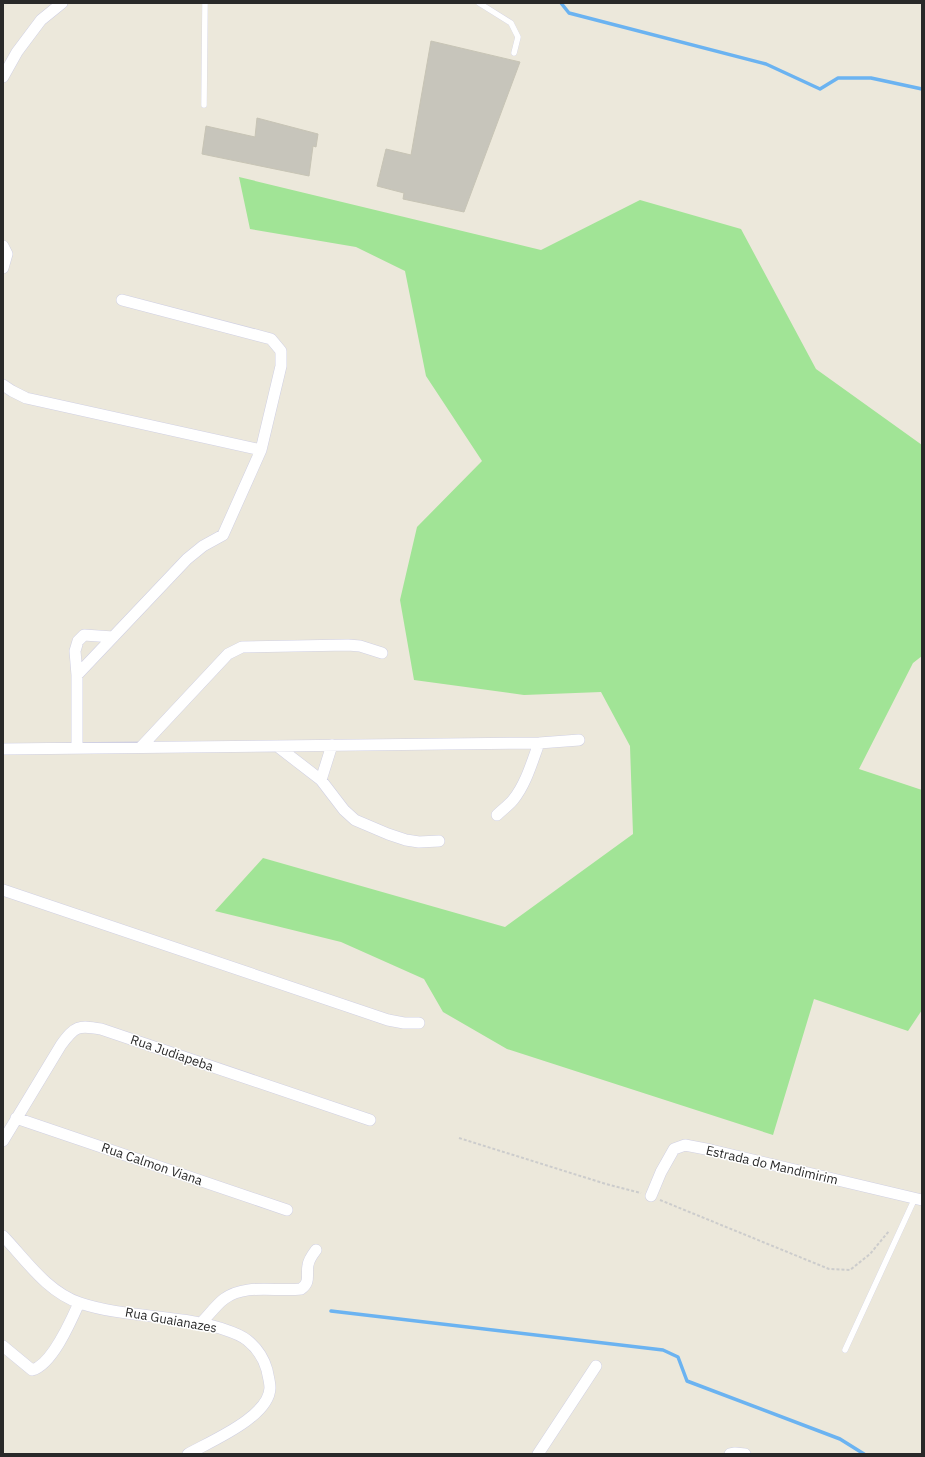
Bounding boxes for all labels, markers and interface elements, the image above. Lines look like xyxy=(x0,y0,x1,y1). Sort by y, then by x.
street label: Rua Judiapeba xyxy=(128,1031,216,1075)
street label: Rua Calmon Viana xyxy=(99,1139,205,1189)
street label: Estrada do Mandimirim xyxy=(704,1142,840,1188)
street label: Rua Guaianazes xyxy=(124,1304,218,1336)

